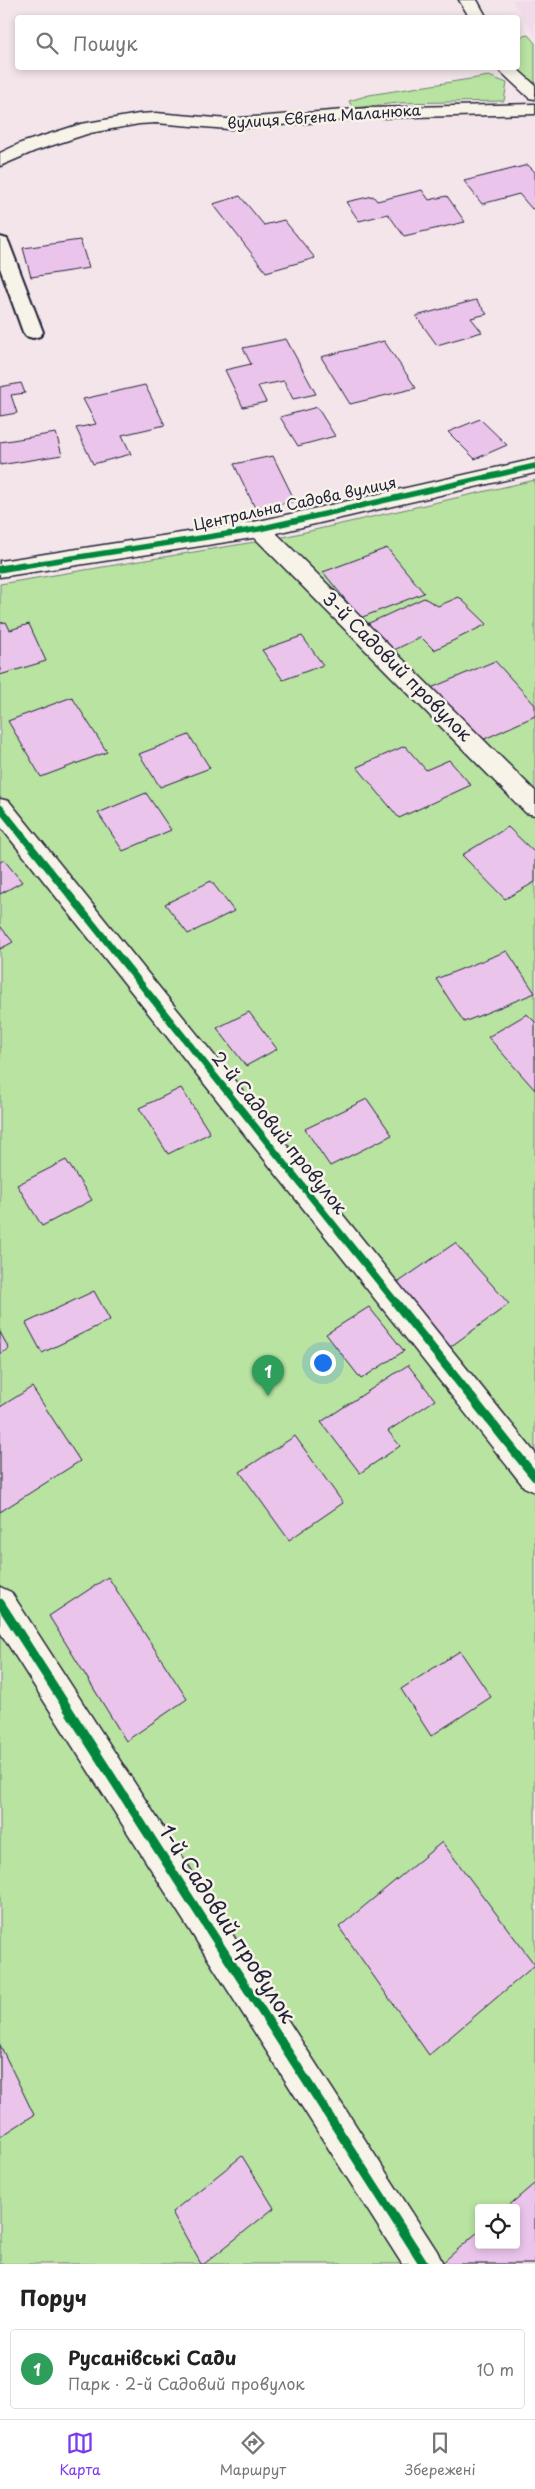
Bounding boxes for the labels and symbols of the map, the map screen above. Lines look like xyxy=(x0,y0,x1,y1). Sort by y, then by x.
street label: вулиця Євгена Маланюка xyxy=(226,97,422,134)
street label: Центральна Садова вулиця xyxy=(191,470,398,535)
street label: 3-й Садовий провулок xyxy=(317,585,479,747)
street label: 2-й Садовий провулок xyxy=(206,1045,355,1220)
your location xyxy=(310,1350,336,1376)
pin: 1 xyxy=(252,1355,284,1396)
street label: 1-й Садовий провулок xyxy=(152,1817,305,2029)

